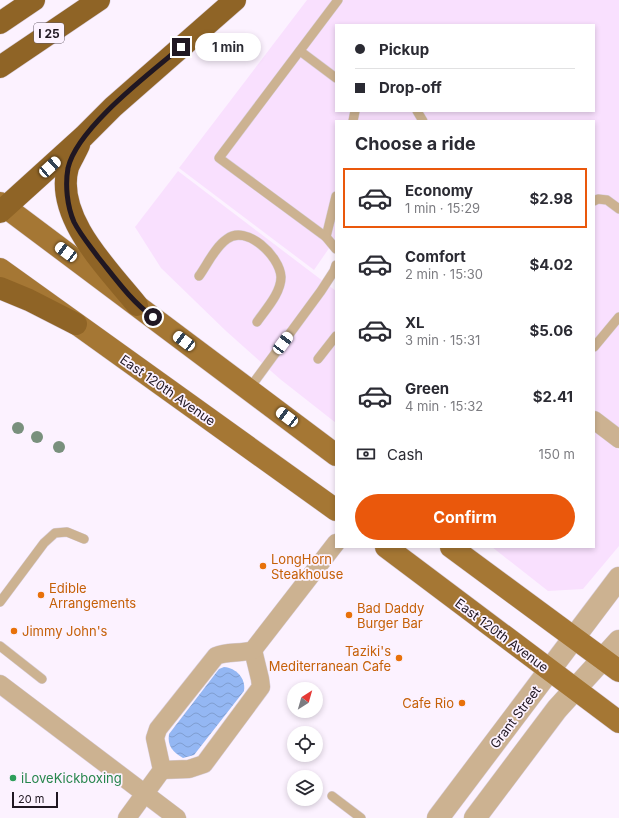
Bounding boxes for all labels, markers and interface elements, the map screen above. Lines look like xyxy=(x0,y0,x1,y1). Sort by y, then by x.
road number: I 25 xyxy=(34,23,64,43)
callout: 1 min xyxy=(195,33,261,61)
route end xyxy=(172,38,190,56)
text: 1 min xyxy=(212,39,244,55)
text: Pickup xyxy=(379,40,429,59)
text: Drop-off xyxy=(379,78,442,97)
text: Choose a ride xyxy=(355,133,476,154)
car xyxy=(37,155,63,179)
icon: car xyxy=(357,180,393,216)
text: Economy xyxy=(405,181,473,200)
text: $2.98 xyxy=(529,189,573,208)
text: 1 min · 15:29 xyxy=(405,200,480,216)
car xyxy=(53,240,79,264)
icon: car xyxy=(357,246,393,282)
text: Comfort xyxy=(405,247,466,266)
text: $4.02 xyxy=(529,255,573,274)
text: 2 min · 15:30 xyxy=(405,266,483,282)
route start xyxy=(144,308,162,326)
icon: car xyxy=(357,312,393,348)
text: XL xyxy=(405,313,425,332)
text: $5.06 xyxy=(530,321,573,340)
car xyxy=(171,329,197,353)
car xyxy=(271,330,295,356)
text: 3 min · 15:31 xyxy=(405,332,480,348)
street label: East 120th Avenue xyxy=(117,351,219,429)
icon: car xyxy=(357,378,393,414)
text: Green xyxy=(405,379,449,398)
text: $2.41 xyxy=(533,387,573,406)
text: 4 min · 15:32 xyxy=(405,398,483,414)
car xyxy=(274,405,300,429)
icon: cash xyxy=(355,443,377,465)
text: Cash xyxy=(387,445,423,464)
text: 150 m xyxy=(539,446,575,462)
button: Confirm xyxy=(355,494,575,540)
place label: LongHorn Steakhouse xyxy=(271,551,343,582)
marker: LongHorn Steakhouse xyxy=(258,561,268,571)
place label: Edible Arrangements xyxy=(49,580,136,611)
marker: Edible Arrangements xyxy=(36,590,46,600)
street label: East 120th Avenue xyxy=(452,595,552,675)
place label: Bad Daddy Burger Bar xyxy=(357,600,424,631)
marker: Bad Daddy Burger Bar xyxy=(344,610,354,620)
place label: Jimmy John's xyxy=(22,623,108,639)
marker: Jimmy John's xyxy=(9,626,19,636)
place label: Taziki's Mediterranean Cafe xyxy=(269,643,391,674)
marker: Taziki's Mediterranean Cafe xyxy=(394,653,404,663)
north arrow xyxy=(287,682,323,718)
map controls xyxy=(287,682,323,806)
street label: Grant Street xyxy=(486,683,544,751)
place label: Cafe Rio xyxy=(402,695,454,711)
marker: Cafe Rio xyxy=(457,698,467,708)
button: locate xyxy=(287,726,323,762)
place label: iLoveKickboxing xyxy=(21,770,122,786)
button: layers xyxy=(287,770,323,806)
marker: iLoveKickboxing xyxy=(8,773,18,783)
scale bar xyxy=(12,790,58,809)
text: 20 m xyxy=(18,792,44,806)

